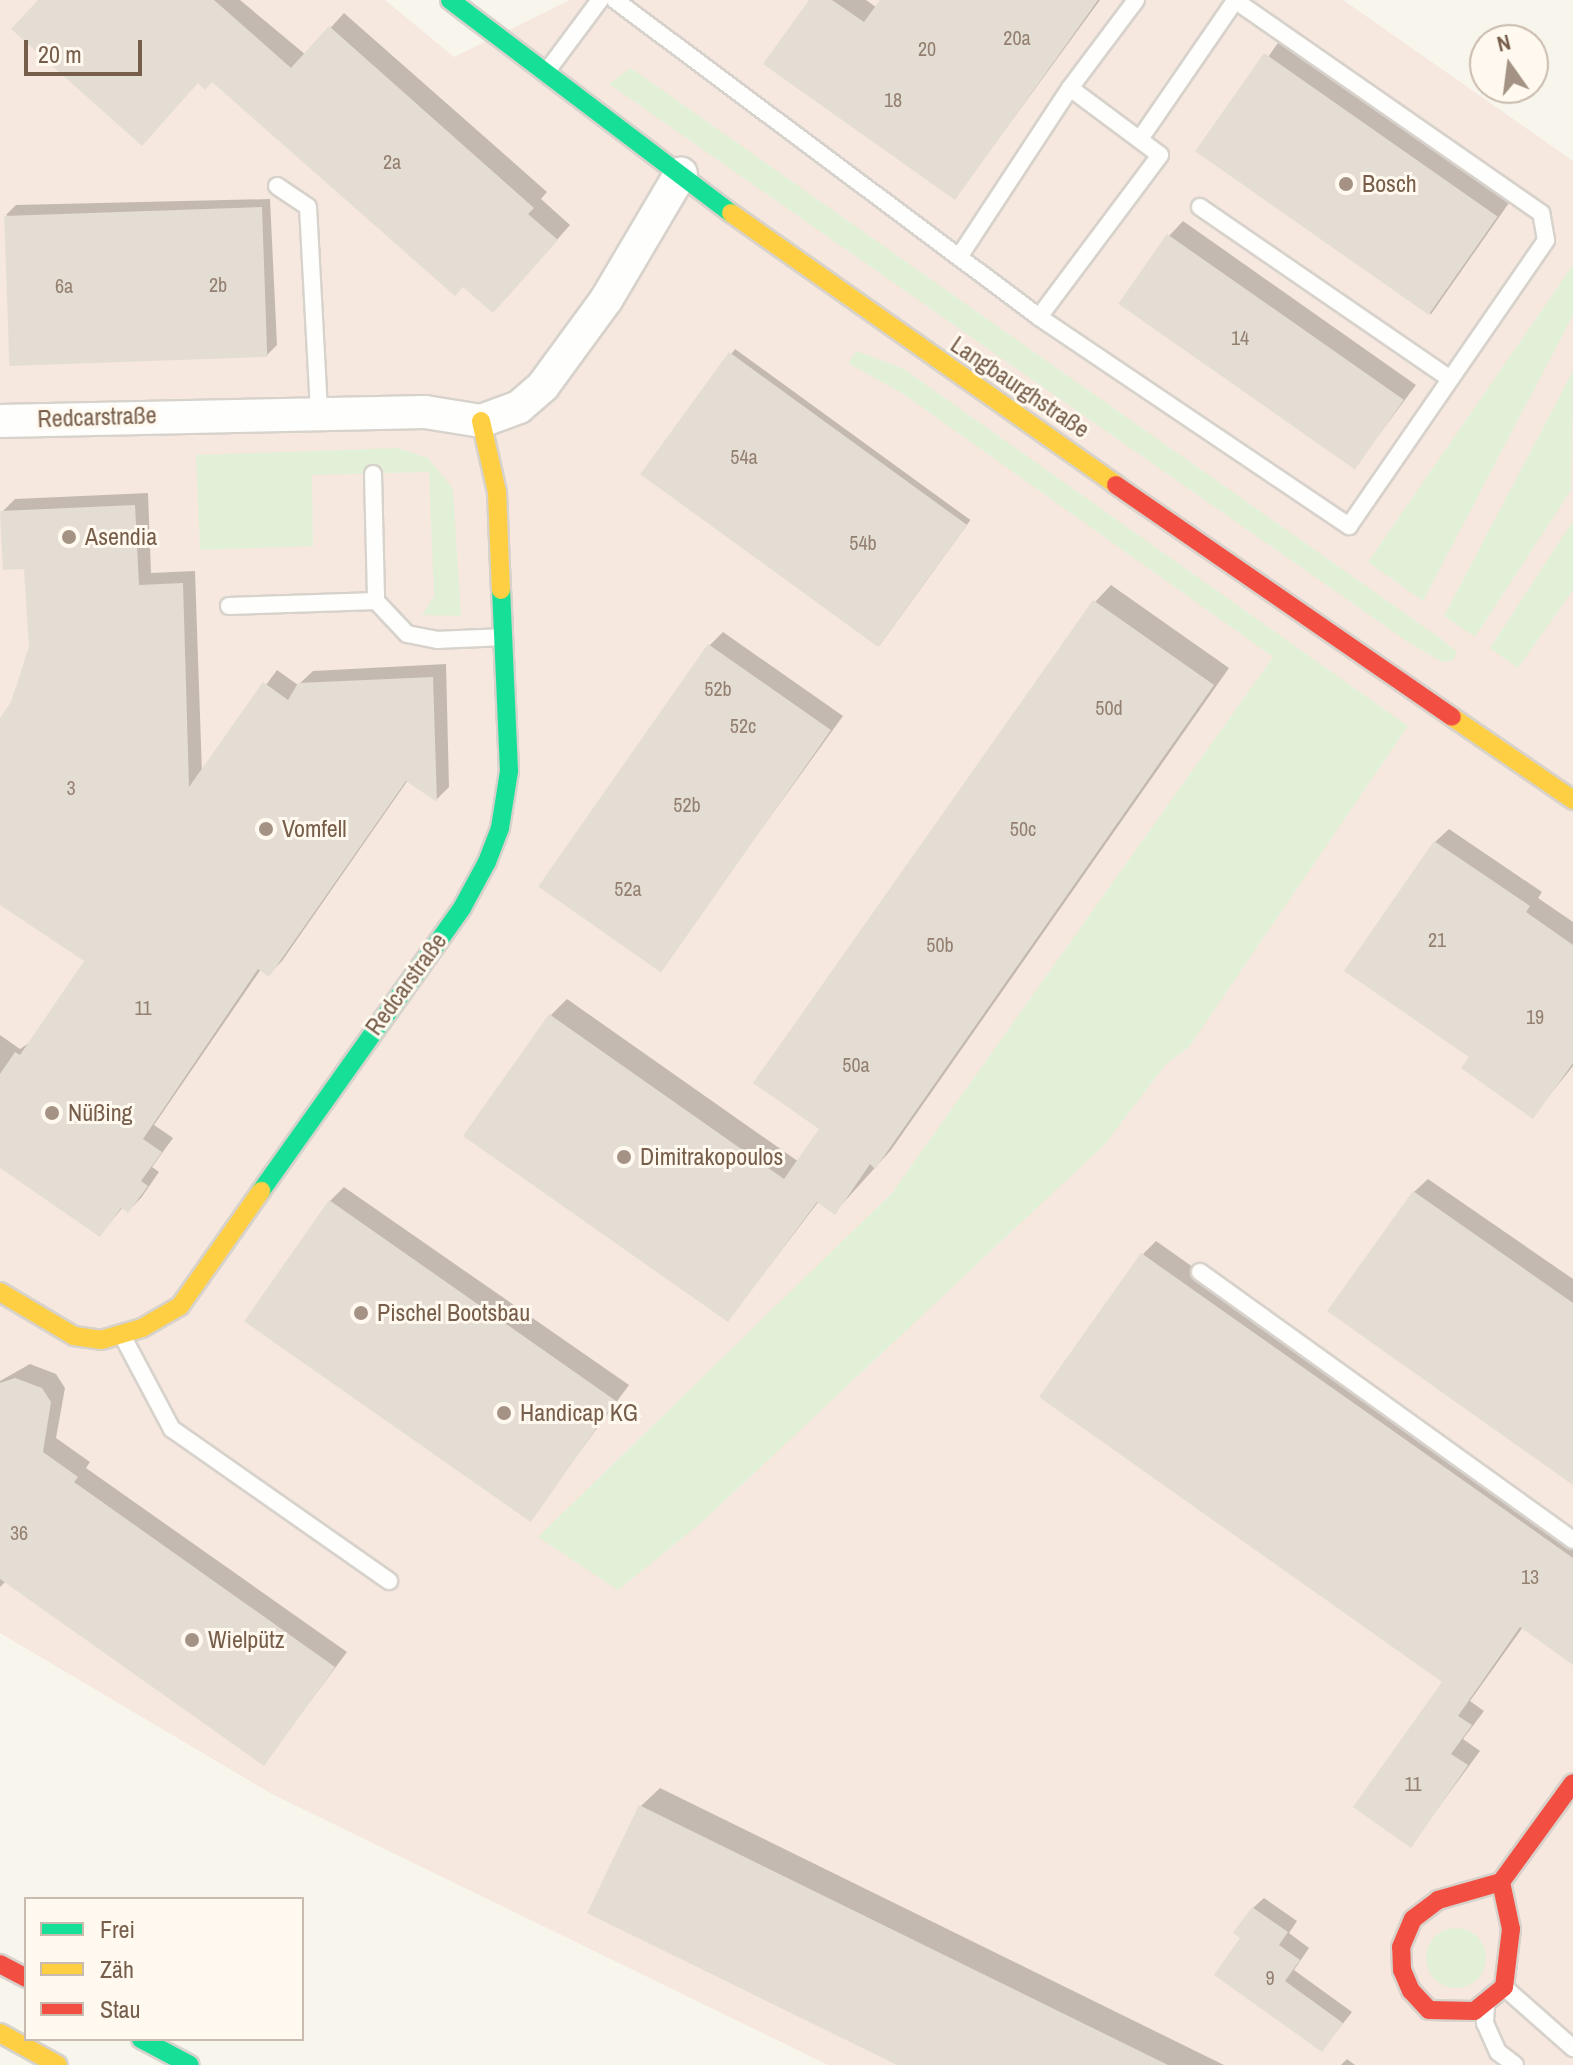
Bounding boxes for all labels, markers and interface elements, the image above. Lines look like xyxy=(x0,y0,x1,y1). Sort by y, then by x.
scale bar xyxy=(28,24,146,74)
north arrow xyxy=(1469,24,1549,104)
house number: 20a xyxy=(1003,25,1031,49)
text: N xyxy=(1494,27,1514,59)
house number: 20 xyxy=(918,36,936,60)
text: 20 m xyxy=(38,38,82,70)
house number: 18 xyxy=(884,87,902,111)
house number: 2a xyxy=(383,149,401,173)
place label: Bosch xyxy=(1362,170,1417,198)
marker: Bosch xyxy=(1337,175,1355,193)
house number: 2b xyxy=(209,272,227,296)
house number: 6a xyxy=(55,273,73,297)
house number: 14 xyxy=(1231,325,1249,349)
street label: Langbaurghstraße xyxy=(945,330,1095,444)
street label: Redcarstraße xyxy=(37,401,157,433)
house number: 54a xyxy=(730,444,758,468)
place label: Asendia xyxy=(85,523,157,551)
marker: Asendia xyxy=(60,528,78,546)
house number: 54b xyxy=(849,530,877,554)
house number: 52b xyxy=(704,676,732,700)
house number: 50d xyxy=(1095,695,1123,719)
house number: 52c xyxy=(730,713,756,737)
house number: 3 xyxy=(66,775,76,799)
house number: 52b xyxy=(673,792,701,816)
place label: Vomfell xyxy=(282,815,347,843)
house number: 50c xyxy=(1010,816,1036,840)
marker: Vomfell xyxy=(257,820,275,838)
house number: 52a xyxy=(614,876,642,900)
street label: Redcarstraße xyxy=(359,927,453,1041)
house number: 21 xyxy=(1428,927,1446,951)
house number: 50b xyxy=(926,932,954,956)
house number: 11 xyxy=(134,995,152,1019)
house number: 19 xyxy=(1526,1004,1544,1028)
house number: 50a xyxy=(842,1052,870,1076)
place label: Nüßing xyxy=(68,1099,133,1127)
marker: Nüßing xyxy=(43,1104,61,1122)
place label: Dimitrakopoulos xyxy=(640,1143,783,1171)
marker: Dimitrakopoulos xyxy=(615,1148,633,1166)
place label: Pischel Bootsbau xyxy=(377,1299,530,1327)
marker: Pischel Bootsbau xyxy=(352,1304,370,1322)
place label: Handicap KG xyxy=(520,1399,638,1427)
marker: Handicap KG xyxy=(495,1404,513,1422)
house number: 36 xyxy=(10,1520,28,1544)
house number: 13 xyxy=(1521,1564,1539,1588)
place label: Wielpütz xyxy=(208,1626,285,1654)
marker: Wielpütz xyxy=(183,1631,201,1649)
house number: 11 xyxy=(1404,1771,1422,1795)
legend xyxy=(24,1897,304,2041)
text: Frei xyxy=(100,1913,135,1945)
text: Zäh xyxy=(100,1953,134,1985)
house number: 9 xyxy=(1265,1965,1275,1989)
text: Stau xyxy=(100,1993,141,2025)

